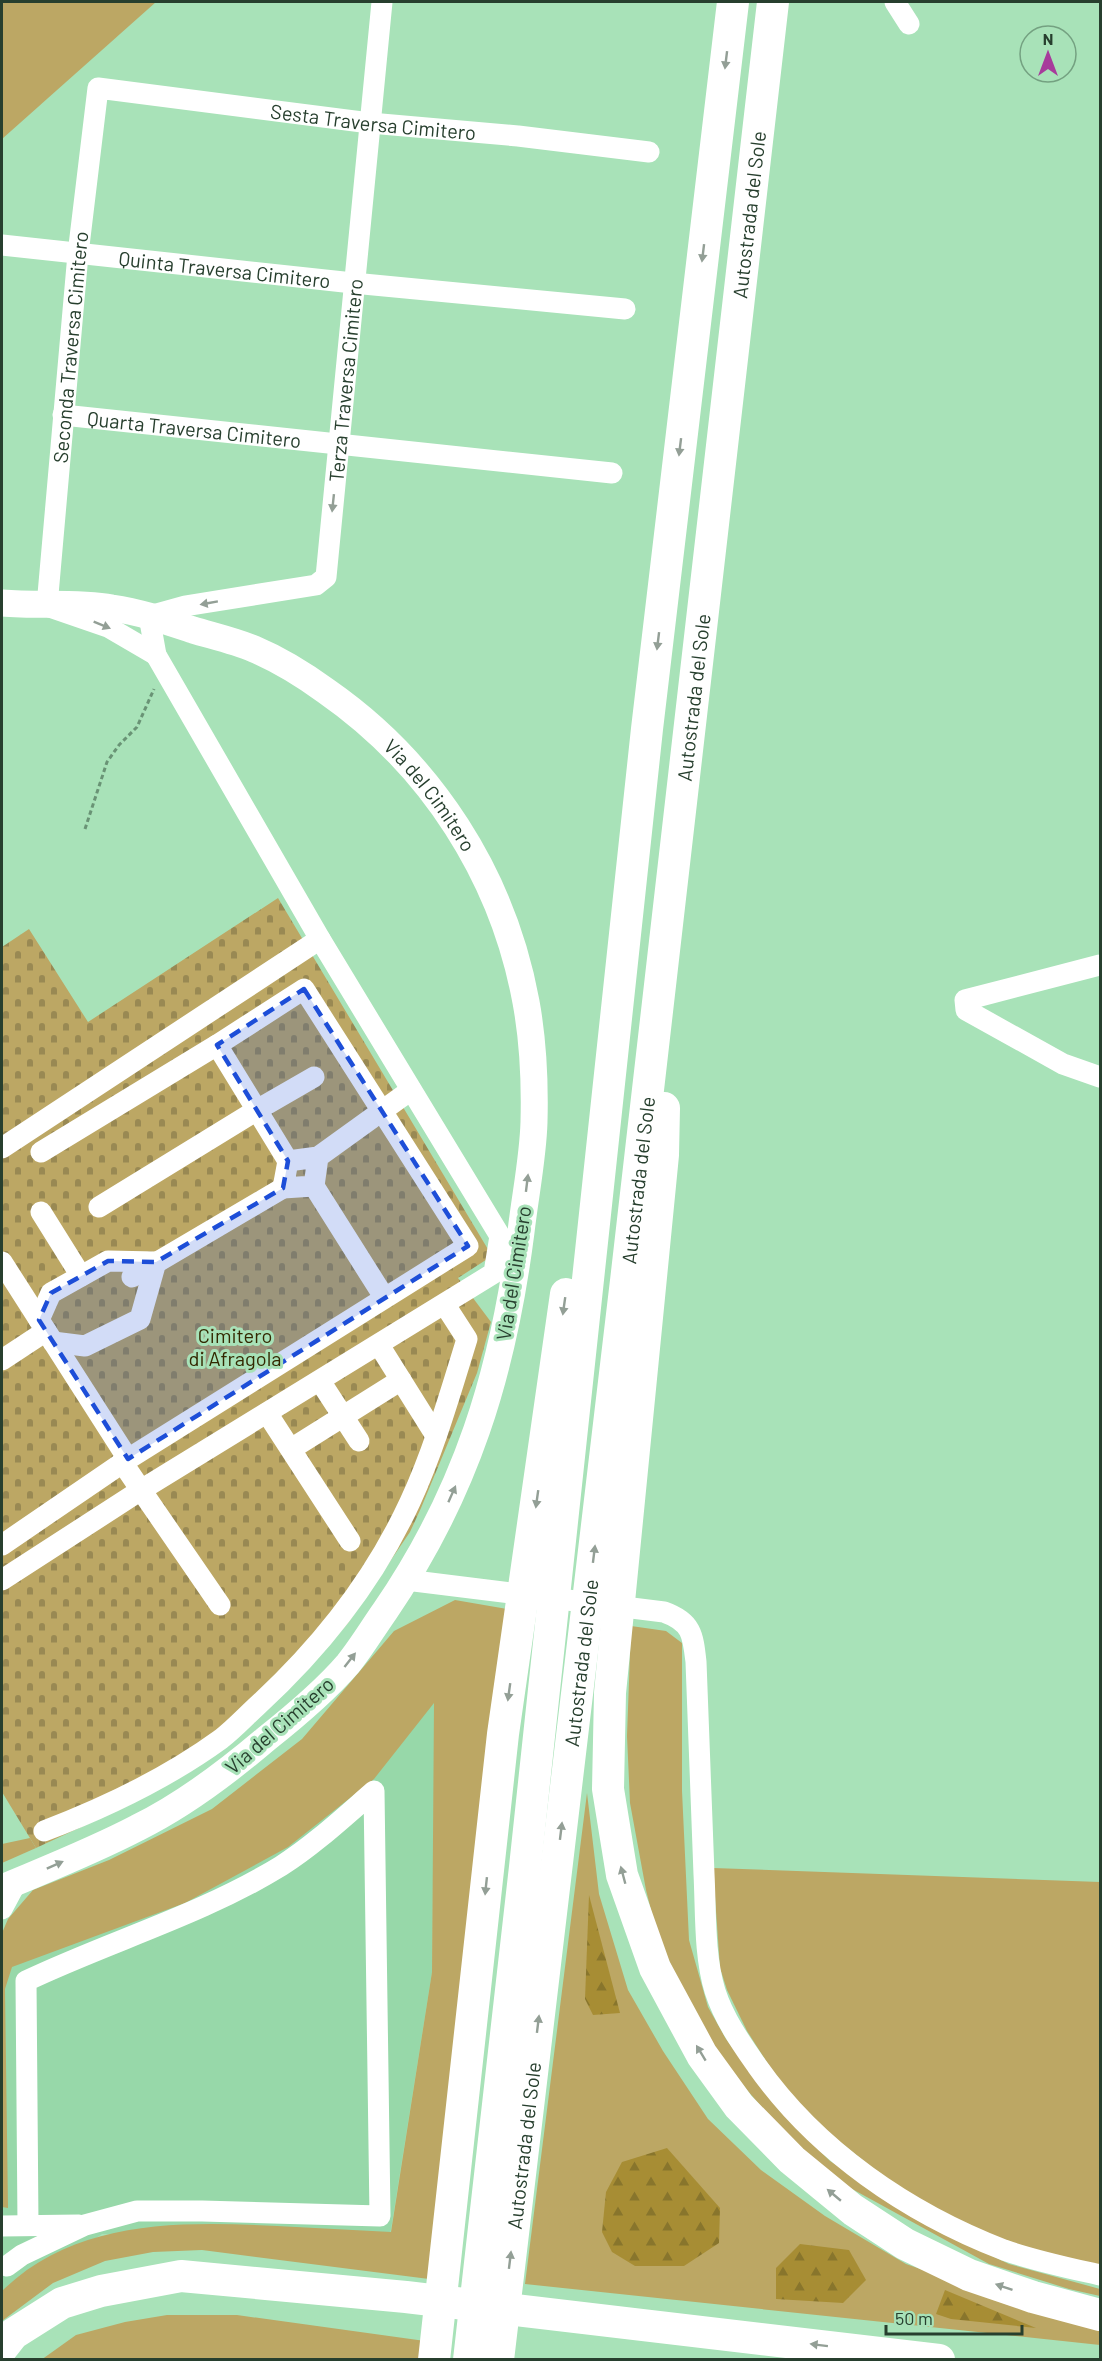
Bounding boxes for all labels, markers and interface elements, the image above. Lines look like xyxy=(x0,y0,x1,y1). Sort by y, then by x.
north arrow xyxy=(1018,24,1078,84)
text: N xyxy=(1043,29,1053,48)
one-way arrow xyxy=(721,50,730,69)
street label: Sesta Traversa Cimitero xyxy=(269,98,477,144)
street label: Autostrada del Sole xyxy=(727,130,770,300)
street label: Seconda Traversa Cimitero xyxy=(48,230,93,464)
one-way arrow xyxy=(698,244,708,263)
street label: Quinta Traversa Cimitero xyxy=(118,246,332,293)
street label: Terza Traversa Cimitero xyxy=(323,277,367,483)
street label: Quarta Traversa Cimitero xyxy=(86,406,302,452)
one-way arrow xyxy=(675,438,685,457)
one-way arrow xyxy=(328,494,338,513)
one-way arrow xyxy=(199,598,218,607)
street label: Autostrada del Sole xyxy=(672,612,715,782)
one-way arrow xyxy=(93,621,111,630)
one-way arrow xyxy=(653,631,662,650)
street label: Via del Cimitero xyxy=(379,734,481,856)
street label: Autostrada del Sole xyxy=(616,1095,659,1265)
one-way arrow xyxy=(522,1174,531,1193)
street label: Via del Cimitero xyxy=(491,1204,535,1342)
one-way arrow xyxy=(560,1297,569,1316)
park label: Cimitero di Afragola xyxy=(189,1323,281,1370)
one-way arrow xyxy=(447,1484,457,1502)
one-way arrow xyxy=(532,1490,541,1509)
one-way arrow xyxy=(589,1544,599,1563)
street label: Autostrada del Sole xyxy=(559,1578,603,1748)
one-way arrow xyxy=(344,1652,356,1667)
street label: Via del Cimitero xyxy=(220,1671,338,1779)
one-way arrow xyxy=(504,1683,513,1702)
one-way arrow xyxy=(556,1821,566,1840)
one-way arrow xyxy=(47,1860,65,1870)
one-way arrow xyxy=(618,1866,627,1884)
one-way arrow xyxy=(482,1876,491,1895)
one-way arrow xyxy=(533,2015,543,2034)
one-way arrow xyxy=(696,2045,707,2061)
street label: Autostrada del Sole xyxy=(502,2060,545,2231)
one-way arrow xyxy=(826,2188,842,2201)
one-way arrow xyxy=(505,2250,515,2269)
one-way arrow xyxy=(995,2282,1013,2291)
scale bar xyxy=(886,2298,1022,2336)
text: 50 m xyxy=(895,2307,933,2329)
one-way arrow xyxy=(809,2341,828,2350)

